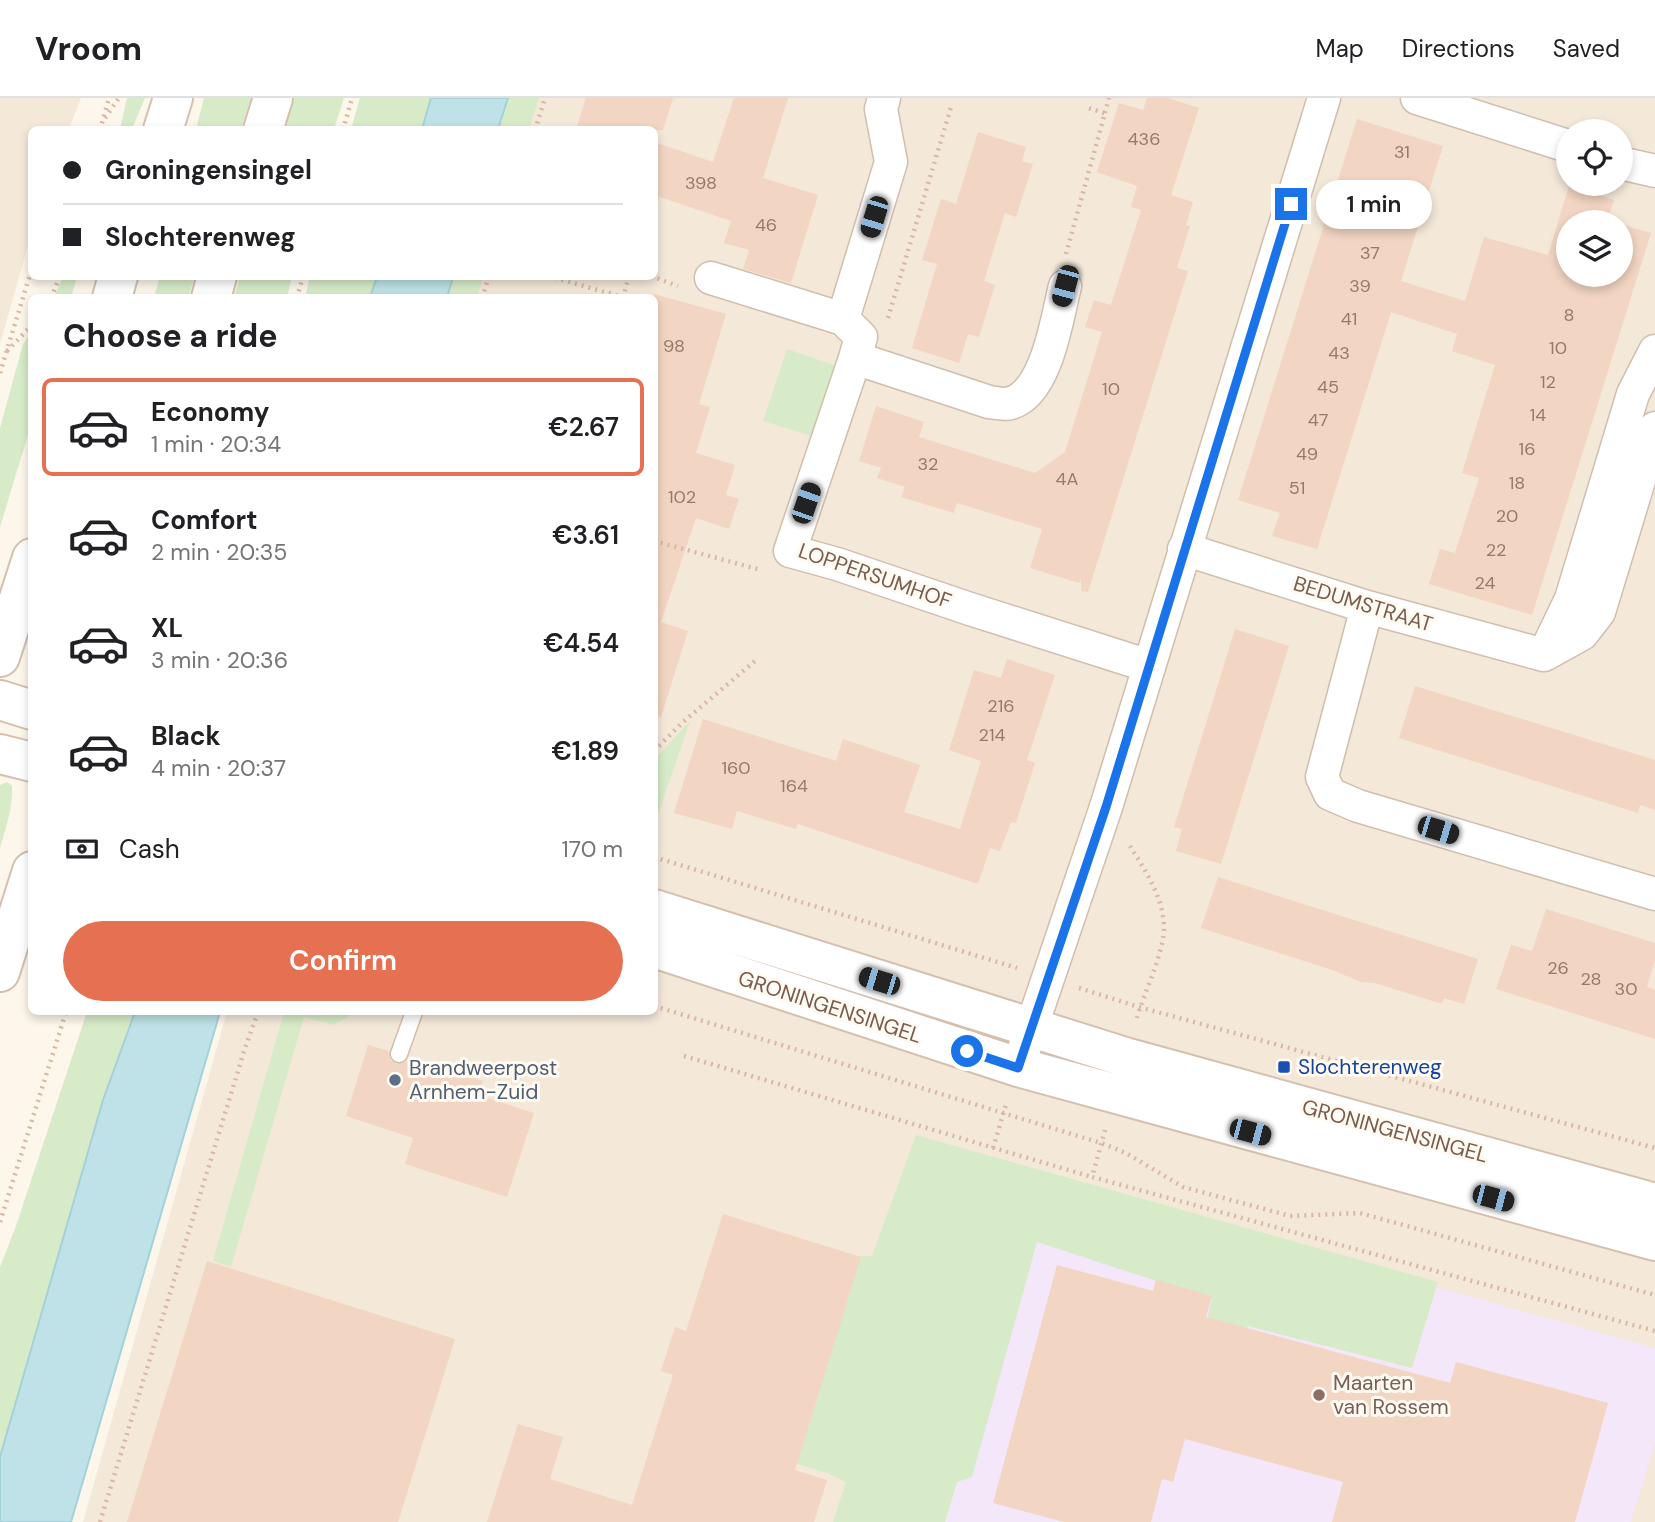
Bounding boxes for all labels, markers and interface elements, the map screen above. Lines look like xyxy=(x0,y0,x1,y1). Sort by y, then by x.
text: Vroom xyxy=(35,27,142,70)
text: Map xyxy=(1316,33,1364,64)
text: Directions xyxy=(1402,33,1515,64)
text: Saved xyxy=(1553,33,1620,64)
map controls xyxy=(1556,119,1633,287)
button: locate xyxy=(1556,119,1633,196)
house number: 436 xyxy=(1128,127,1160,151)
house number: 31 xyxy=(1394,140,1410,164)
text: Groningensingel xyxy=(105,153,312,187)
house number: 398 xyxy=(685,171,717,195)
callout: 1 min xyxy=(1316,180,1431,228)
route end xyxy=(1275,188,1307,220)
text: 1 min xyxy=(1347,189,1401,219)
car xyxy=(858,194,891,240)
button: layers xyxy=(1556,210,1633,287)
house number: 46 xyxy=(755,213,777,237)
text: Slochterenweg xyxy=(105,220,296,254)
house number: 37 xyxy=(1360,241,1380,265)
car xyxy=(1050,263,1081,309)
house number: 39 xyxy=(1349,274,1371,298)
house number: 8 xyxy=(1564,303,1574,327)
house number: 41 xyxy=(1341,307,1357,331)
text: Choose a ride xyxy=(63,315,278,357)
house number: 98 xyxy=(663,334,685,358)
house number: 10 xyxy=(1549,336,1567,360)
house number: 43 xyxy=(1328,341,1350,365)
house number: 12 xyxy=(1540,370,1556,394)
house number: 45 xyxy=(1317,375,1339,399)
house number: 10 xyxy=(1102,377,1120,401)
text: Economy xyxy=(151,395,269,429)
icon: car xyxy=(67,396,130,459)
house number: 14 xyxy=(1530,403,1546,427)
house number: 47 xyxy=(1308,408,1328,432)
text: €2.67 xyxy=(548,410,619,444)
text: 1 min · 20:34 xyxy=(151,429,281,459)
house number: 16 xyxy=(1519,437,1535,461)
house number: 49 xyxy=(1296,442,1318,466)
house number: 32 xyxy=(917,452,939,476)
house number: 4A xyxy=(1056,467,1078,491)
house number: 18 xyxy=(1509,471,1525,495)
house number: 51 xyxy=(1289,476,1305,500)
car xyxy=(790,480,823,526)
house number: 102 xyxy=(668,485,696,509)
text: Comfort xyxy=(151,503,257,537)
icon: car xyxy=(67,504,130,567)
house number: 20 xyxy=(1496,504,1518,528)
text: €3.61 xyxy=(552,518,619,552)
text: 2 min · 20:35 xyxy=(151,537,287,567)
street label: LOPPERSUMHOF xyxy=(795,537,955,615)
house number: 22 xyxy=(1486,538,1506,562)
street label: BEDUMSTRAAT xyxy=(1290,569,1436,639)
house number: 24 xyxy=(1475,571,1496,595)
text: XL xyxy=(151,611,183,645)
icon: car xyxy=(67,612,130,675)
text: €4.54 xyxy=(543,626,619,660)
text: 3 min · 20:36 xyxy=(151,645,288,675)
house number: 216 xyxy=(987,694,1015,718)
text: Black xyxy=(151,719,221,753)
icon: car xyxy=(67,720,130,783)
house number: 214 xyxy=(979,723,1006,747)
text: €1.89 xyxy=(551,734,619,768)
text: 4 min · 20:37 xyxy=(151,753,286,783)
house number: 160 xyxy=(721,756,751,780)
house number: 164 xyxy=(780,774,808,798)
car xyxy=(1415,814,1462,846)
icon: cash xyxy=(63,830,101,868)
text: Cash xyxy=(119,832,180,866)
text: 170 m xyxy=(562,834,623,864)
button: Confirm xyxy=(63,921,623,1001)
house number: 26 xyxy=(1547,956,1569,980)
street label: GRONINGENSINGEL xyxy=(735,964,925,1050)
car xyxy=(856,965,903,997)
house number: 28 xyxy=(1580,967,1602,991)
house number: 30 xyxy=(1615,977,1637,1001)
route start xyxy=(951,1035,983,1067)
place label: Slochterenweg xyxy=(1298,1053,1442,1081)
place label: Brandweerpost Arnhem-Zuid xyxy=(409,1054,557,1106)
marker: Slochterenweg xyxy=(1276,1059,1292,1075)
marker: Brandweerpost Arnhem-Zuid xyxy=(387,1072,403,1088)
street label: GRONINGENSINGEL xyxy=(1299,1093,1491,1169)
car xyxy=(1227,1116,1274,1148)
car xyxy=(1470,1182,1517,1214)
place label: Maarten van Rossem xyxy=(1333,1369,1449,1421)
marker: Maarten van Rossem xyxy=(1311,1387,1327,1403)

